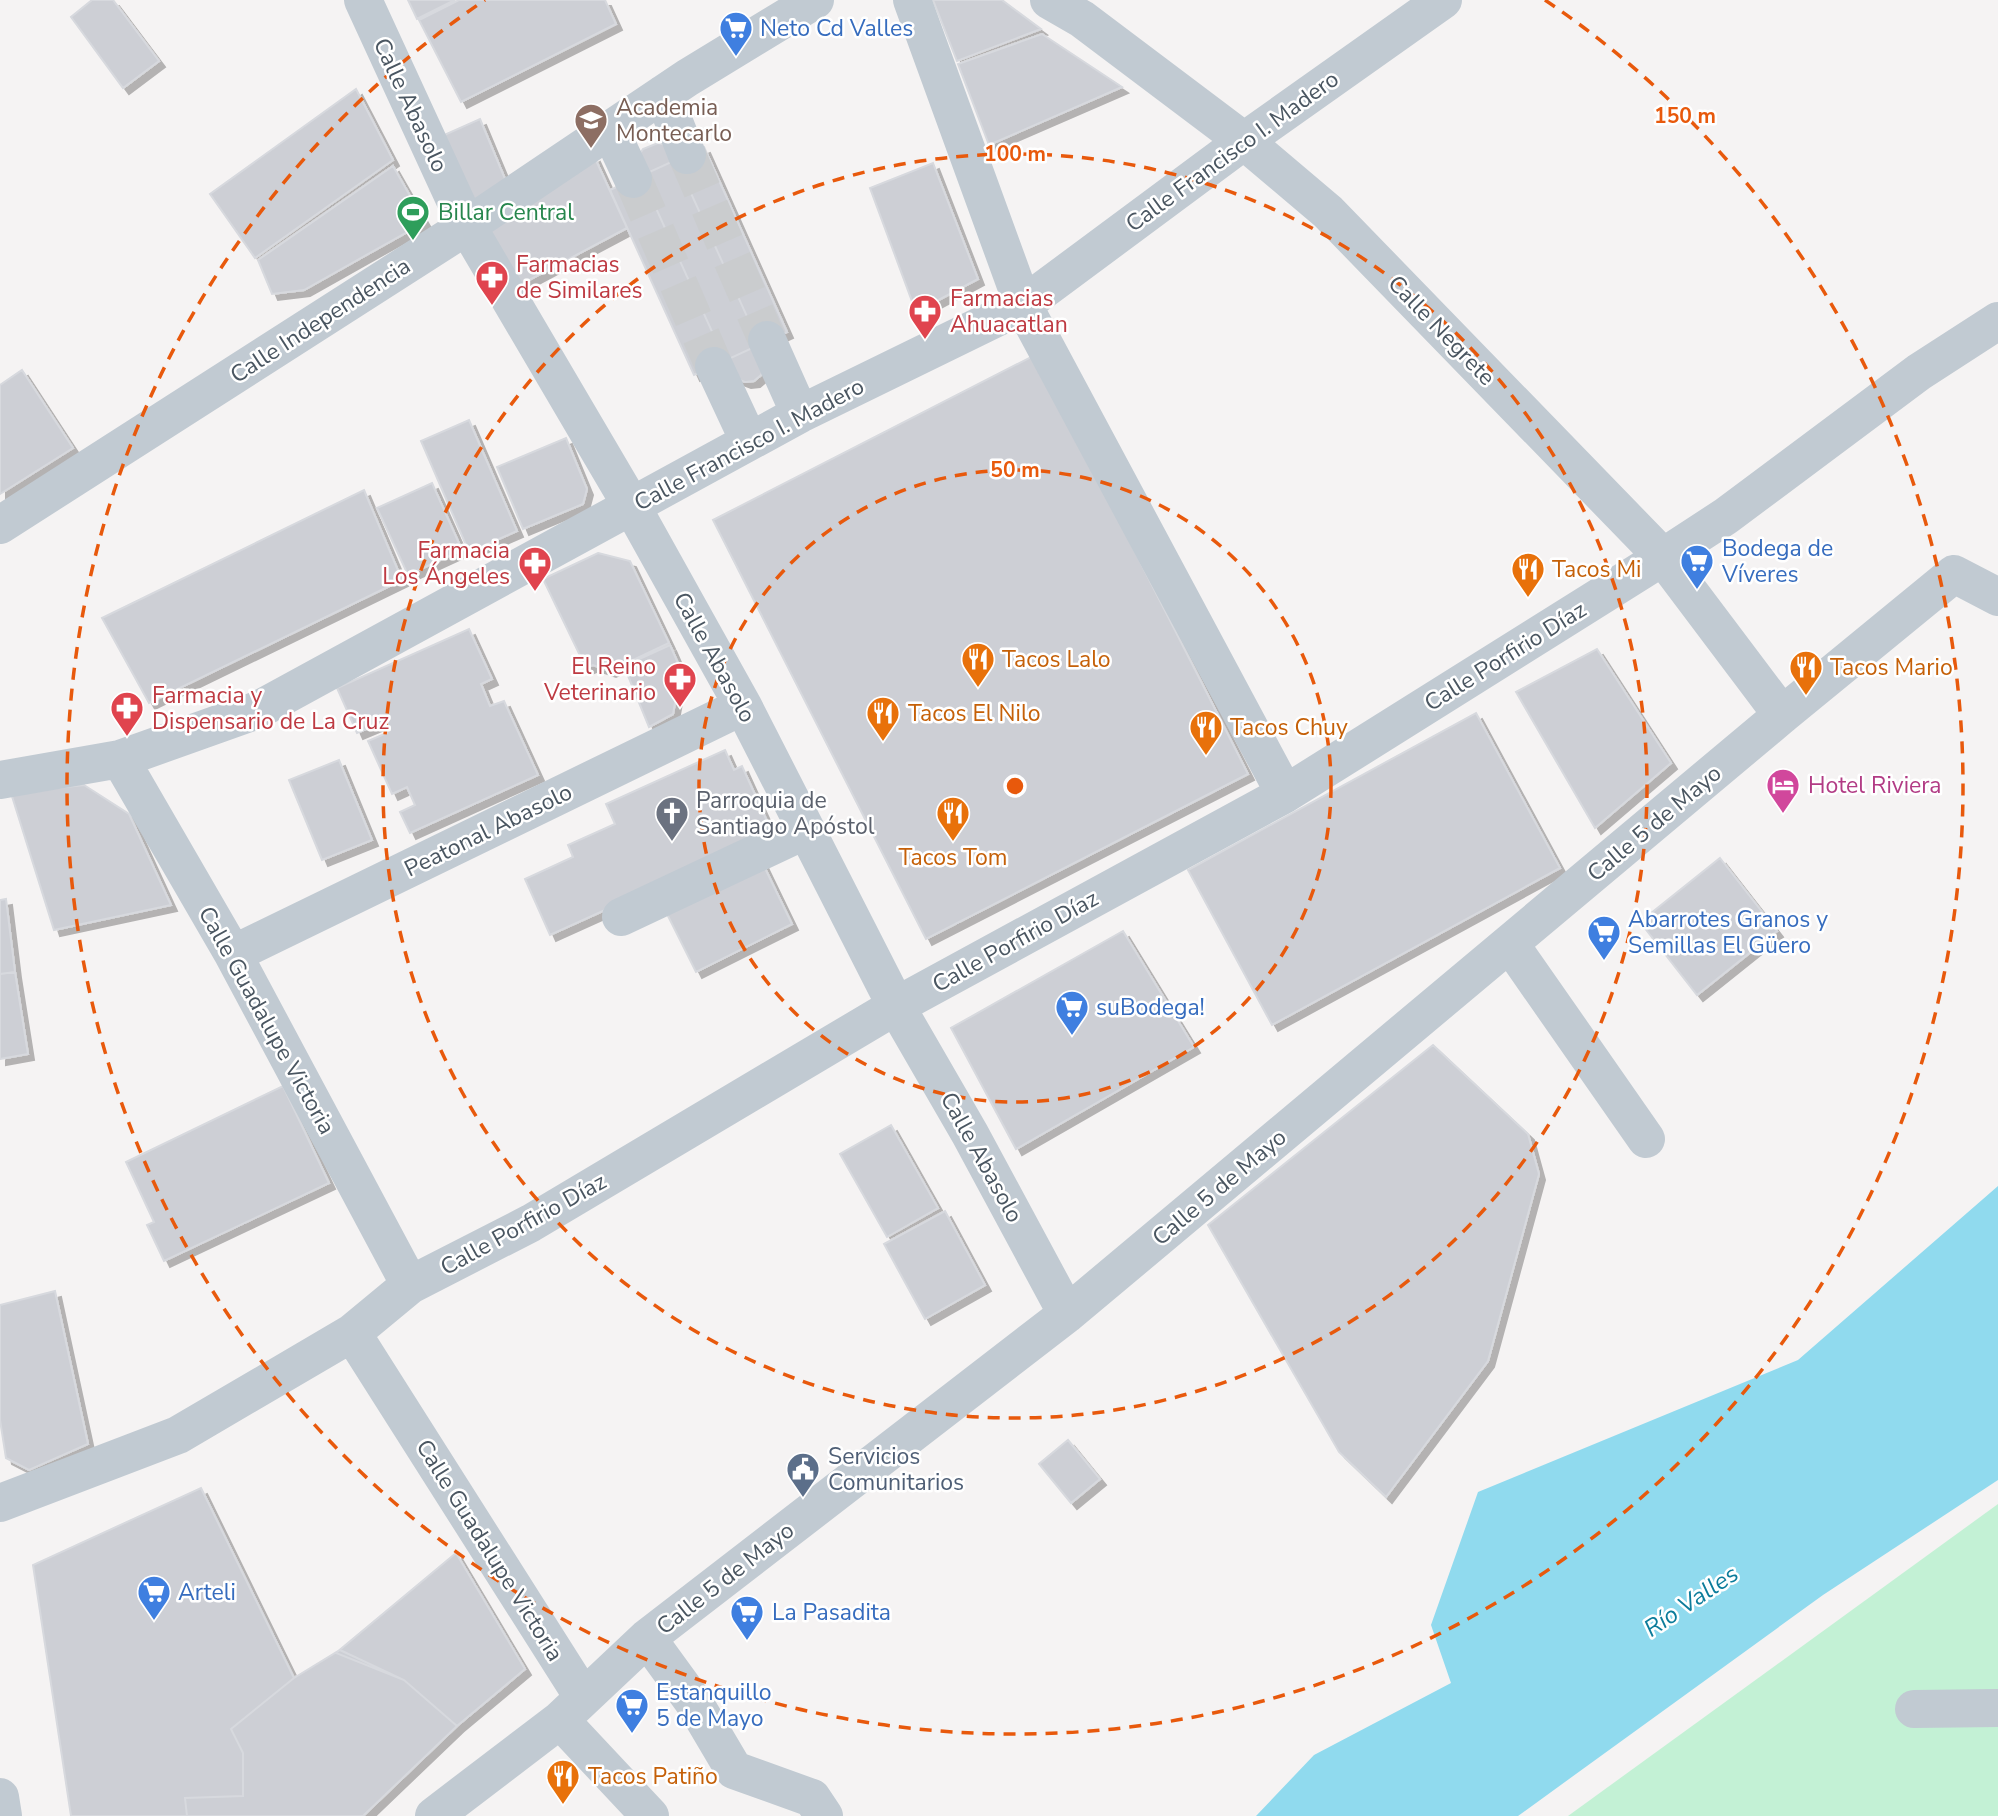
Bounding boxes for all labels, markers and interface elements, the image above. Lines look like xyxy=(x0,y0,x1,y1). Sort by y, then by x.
supermarket icon: Neto Cd Valles xyxy=(717,9,755,58)
place label: Neto Cd Valles xyxy=(760,13,913,44)
street label: Calle Abasolo xyxy=(366,33,455,177)
street label: Calle Francisco I. Madero xyxy=(1120,64,1345,239)
place label: Academia Montecarlo xyxy=(616,92,732,149)
school or university icon: Academia Montecarlo xyxy=(572,101,610,150)
text: 150 m xyxy=(1654,102,1716,130)
text: 100 m xyxy=(984,140,1046,168)
sports icon: Billar Central xyxy=(394,193,432,242)
place label: Billar Central xyxy=(438,197,574,228)
place label: Farmacias de Similares xyxy=(516,249,642,306)
street label: Calle Independencia xyxy=(224,250,416,390)
pharmacy icon: Farmacias de Similares xyxy=(473,258,511,307)
street label: Calle Negrete xyxy=(1381,268,1502,392)
place label: Farmacias Ahuacatlan xyxy=(950,283,1068,340)
pharmacy icon: Farmacias Ahuacatlan xyxy=(906,292,944,341)
street label: Calle Francisco I. Madero xyxy=(629,371,870,518)
text: 50 m xyxy=(990,456,1040,484)
place label: Bodega de Víveres xyxy=(1721,533,1833,590)
place label: Farmacia Los Ángeles xyxy=(382,535,510,592)
supermarket icon: Bodega de Víveres xyxy=(1678,542,1716,591)
pharmacy icon: Farmacia Los Ángeles xyxy=(516,544,554,593)
restaurant icon: Tacos Mi xyxy=(1509,550,1547,599)
place label: Tacos Mi xyxy=(1552,554,1641,585)
street label: Calle Abasolo xyxy=(666,586,763,728)
street label: Calle Porfirio Díaz xyxy=(1419,594,1592,719)
restaurant icon: Tacos Lalo xyxy=(959,640,997,689)
place label: Tacos Lalo xyxy=(1002,644,1111,675)
restaurant icon: Tacos Mario xyxy=(1787,648,1825,697)
place label: El Reino Veterinario xyxy=(543,651,656,708)
place label: Tacos Mario xyxy=(1830,652,1953,683)
pharmacy icon: El Reino Veterinario xyxy=(661,660,699,709)
place label: Farmacia y Dispensario de La Cruz xyxy=(152,680,389,737)
pharmacy icon: Farmacia y Dispensario de La Cruz xyxy=(108,689,146,738)
restaurant icon: Tacos El Nilo xyxy=(864,694,902,743)
place label: Tacos El Nilo xyxy=(908,698,1040,729)
restaurant icon: Tacos Chuy xyxy=(1187,708,1225,757)
place label: Tacos Chuy xyxy=(1230,712,1348,743)
street label: Calle 5 de Mayo xyxy=(1581,758,1728,889)
hotel icon: Hotel Riviera xyxy=(1764,766,1802,815)
place label: Hotel Riviera xyxy=(1808,770,1942,801)
centre of rings xyxy=(1003,774,1027,798)
street label: Peatonal Abasolo xyxy=(399,776,577,884)
place label: Parroquia de Santiago Apóstol xyxy=(696,785,875,842)
church icon: Parroquia de Santiago Apóstol xyxy=(653,794,691,843)
restaurant icon: Tacos Tom xyxy=(934,794,972,843)
place label: Tacos Tom xyxy=(898,842,1008,873)
street label: Calle Porfirio Díaz xyxy=(927,883,1104,1000)
street label: Calle Guadalupe Victoria xyxy=(191,901,342,1140)
place label: Abarrotes Granos y Semillas El Güero xyxy=(1628,904,1828,961)
supermarket icon: Abarrotes Granos y Semillas El Güero xyxy=(1585,913,1623,962)
supermarket icon: suBodega! xyxy=(1053,988,1091,1037)
place label: suBodega! xyxy=(1096,992,1205,1023)
street label: Calle Abasolo xyxy=(933,1086,1030,1228)
street label: Calle 5 de Mayo xyxy=(1146,1122,1293,1253)
street label: Calle Porfirio Díaz xyxy=(435,1166,612,1283)
street label: Calle Guadalupe Victoria xyxy=(409,1434,571,1667)
place label: Servicios Comunitarios xyxy=(828,1441,964,1498)
public building icon: Servicios Comunitarios xyxy=(784,1450,822,1499)
street label: Calle 5 de Mayo xyxy=(650,1515,800,1642)
water label: Río Valles xyxy=(1638,1558,1744,1644)
supermarket icon: Arteli xyxy=(135,1573,173,1622)
place label: Arteli xyxy=(178,1577,236,1608)
supermarket icon: La Pasadita xyxy=(728,1593,766,1642)
place label: La Pasadita xyxy=(772,1597,891,1628)
place label: Estanquillo 5 de Mayo xyxy=(656,1677,771,1734)
supermarket icon: Estanquillo 5 de Mayo xyxy=(613,1686,651,1735)
restaurant icon: Tacos Patiño xyxy=(544,1757,582,1806)
place label: Tacos Patiño xyxy=(588,1761,718,1792)

